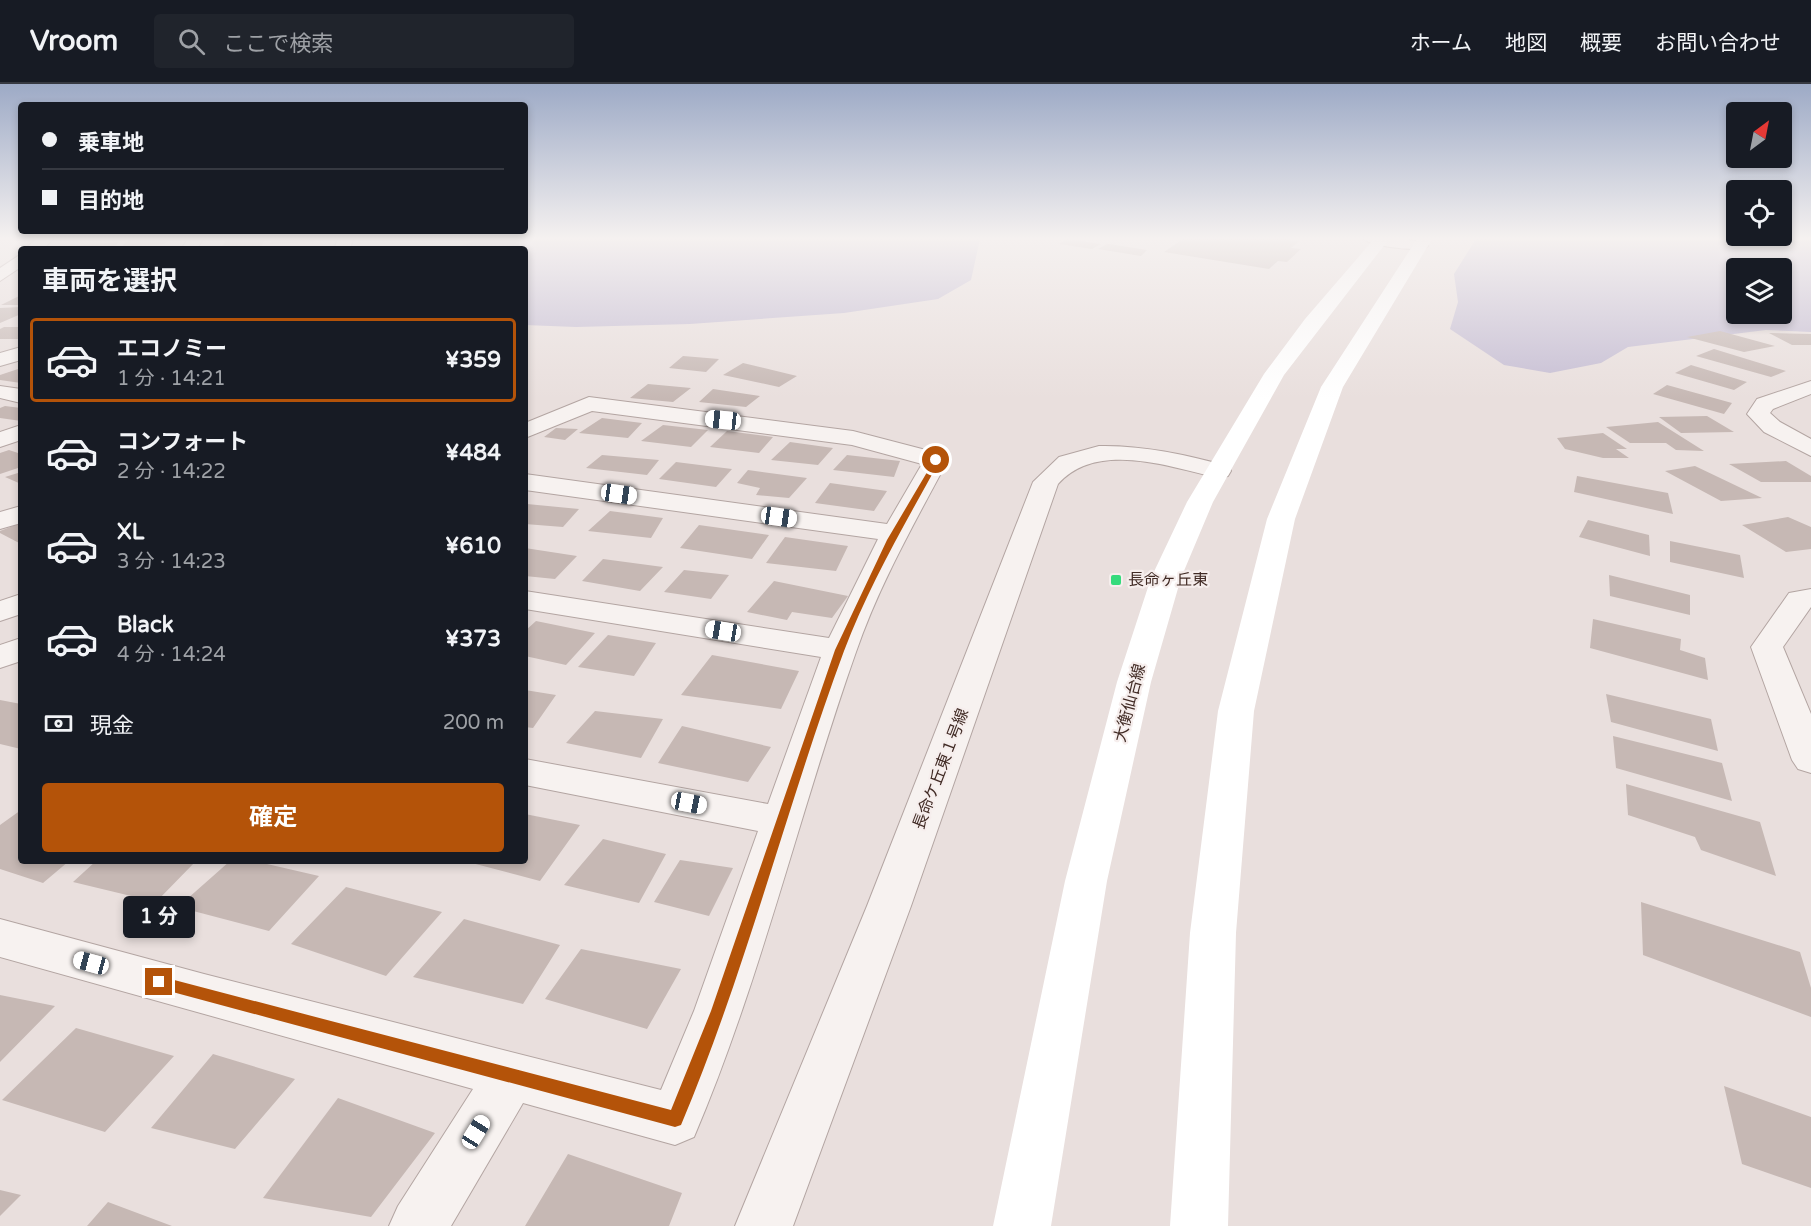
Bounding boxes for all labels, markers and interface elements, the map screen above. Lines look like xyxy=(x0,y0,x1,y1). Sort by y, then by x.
search box xyxy=(154,14,574,68)
text: Vroom xyxy=(30,24,118,58)
icon: search xyxy=(175,25,208,58)
text: ここで検索 xyxy=(223,31,333,57)
text: ホーム xyxy=(1410,31,1472,56)
text: 地図 xyxy=(1505,31,1547,56)
text: 概要 xyxy=(1580,31,1622,56)
text: お問い合わせ xyxy=(1655,31,1781,56)
north arrow xyxy=(1726,102,1792,168)
map controls xyxy=(1726,102,1792,324)
text: 乗車地 xyxy=(78,130,144,156)
button: locate xyxy=(1726,180,1792,246)
text: 目的地 xyxy=(78,188,144,214)
button: layers xyxy=(1726,258,1792,324)
text: 車両を選択 xyxy=(42,265,177,298)
icon: car xyxy=(45,333,99,387)
text: エコノミー xyxy=(117,336,227,362)
text: ¥359 xyxy=(445,347,501,373)
text: 1 分 · 14:21 xyxy=(117,367,226,391)
car xyxy=(704,409,742,431)
icon: car xyxy=(45,426,99,480)
text: コンフォート xyxy=(117,429,248,455)
text: ¥484 xyxy=(445,440,501,466)
route start xyxy=(922,446,949,473)
text: 2 分 · 14:22 xyxy=(117,460,226,484)
car xyxy=(600,483,638,505)
car xyxy=(760,506,798,528)
icon: car xyxy=(45,519,99,573)
text: XL xyxy=(117,519,144,545)
text: ¥610 xyxy=(445,533,501,559)
text: 3 分 · 14:23 xyxy=(117,550,226,574)
place label: 長命ヶ丘東 xyxy=(1128,570,1208,590)
marker: 長命ヶ丘東 xyxy=(1109,573,1123,587)
icon: car xyxy=(45,612,99,666)
text: Black xyxy=(117,612,174,638)
car xyxy=(704,619,742,643)
text: ¥373 xyxy=(445,626,501,652)
text: 4 分 · 14:24 xyxy=(117,643,226,667)
street label: 大衡仙台線 xyxy=(1110,662,1150,744)
street label: 長命ケ丘東１号線 xyxy=(909,706,973,832)
icon: cash xyxy=(42,707,75,740)
text: 200 m xyxy=(443,711,504,735)
text: 現金 xyxy=(90,713,134,739)
button: 確定 xyxy=(42,783,504,852)
car xyxy=(670,791,708,815)
callout: 1 分 xyxy=(123,895,195,937)
text: 1 分 xyxy=(140,905,178,929)
car xyxy=(71,950,111,976)
route end xyxy=(145,968,172,995)
car xyxy=(459,1112,493,1152)

